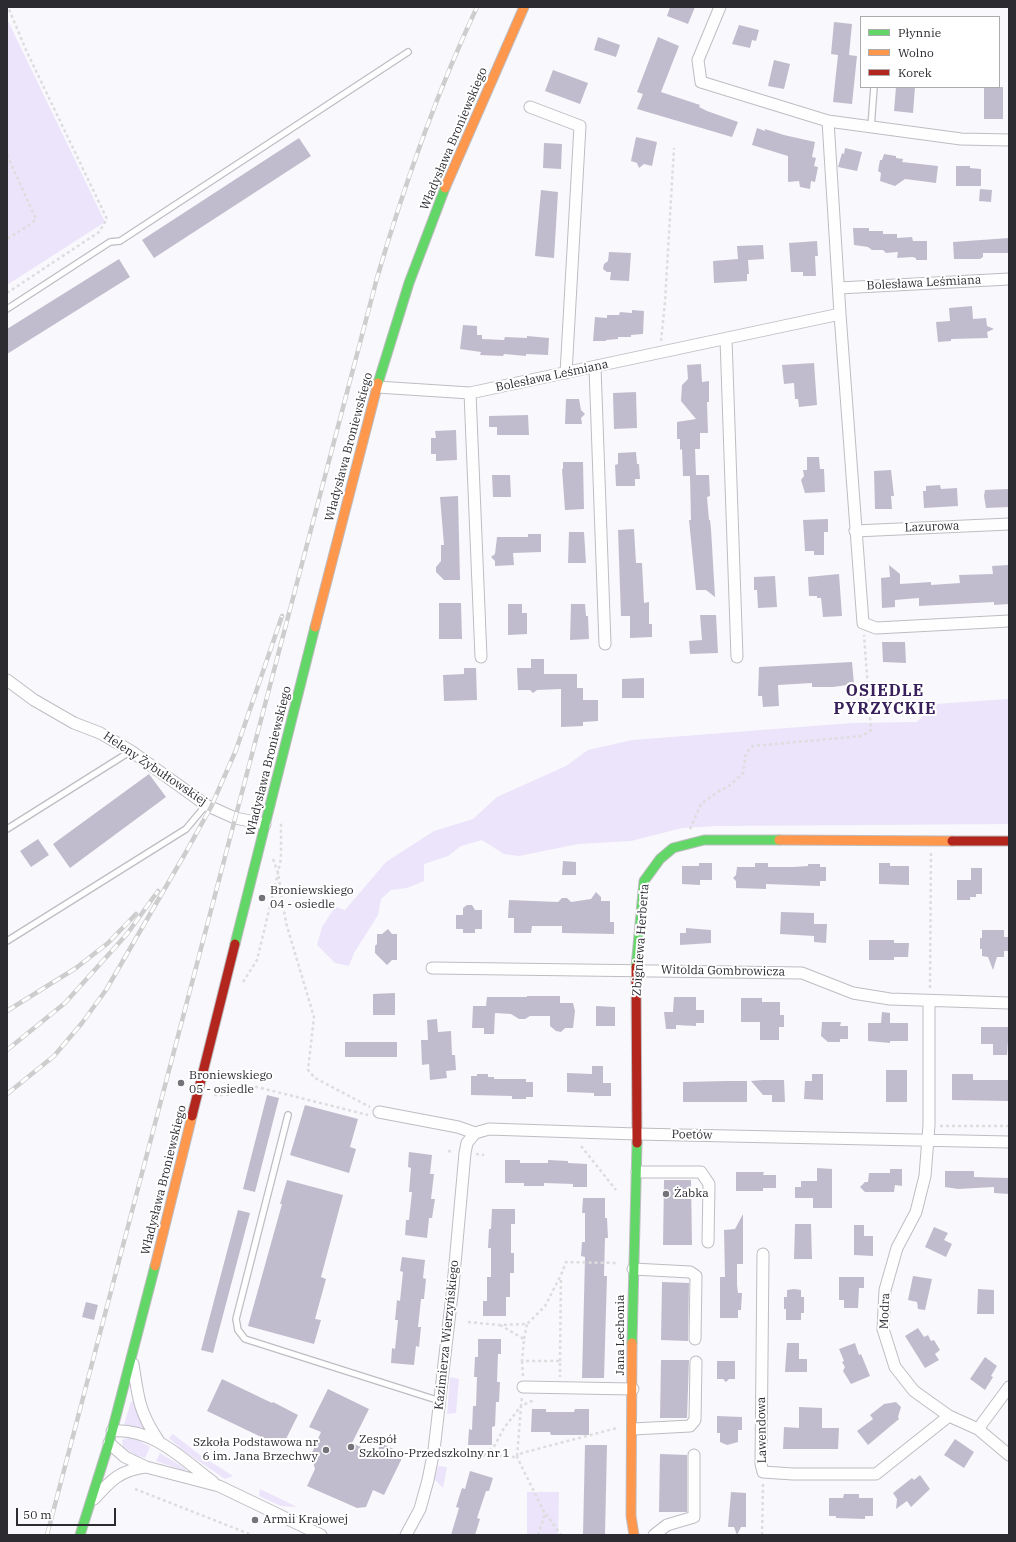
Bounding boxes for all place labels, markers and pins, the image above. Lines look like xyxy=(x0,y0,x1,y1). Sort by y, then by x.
place label: Broniewskiego 04 - osiedle xyxy=(270,884,354,912)
marker: Broniewskiego 04 - osiedle xyxy=(257,893,267,903)
place label: Broniewskiego 05 - osiedle xyxy=(189,1069,273,1097)
marker: Broniewskiego 05 - osiedle xyxy=(176,1078,186,1088)
place label: Żabka xyxy=(674,1187,709,1201)
marker: Żabka xyxy=(661,1189,671,1199)
place label: Zespół Szkolno-Przedszkolny nr 1 xyxy=(359,1433,510,1461)
place label: Szkoła Podstawowa nr 6 im. Jana Brzechwy xyxy=(193,1436,318,1464)
marker: Zespół Szkolno-Przedszkolny nr 1 xyxy=(346,1442,356,1452)
marker: Szkoła Podstawowa nr 6 im. Jana Brzechwy xyxy=(321,1445,331,1455)
place label: Armii Krajowej xyxy=(263,1513,348,1527)
marker: Armii Krajowej xyxy=(250,1515,260,1525)

